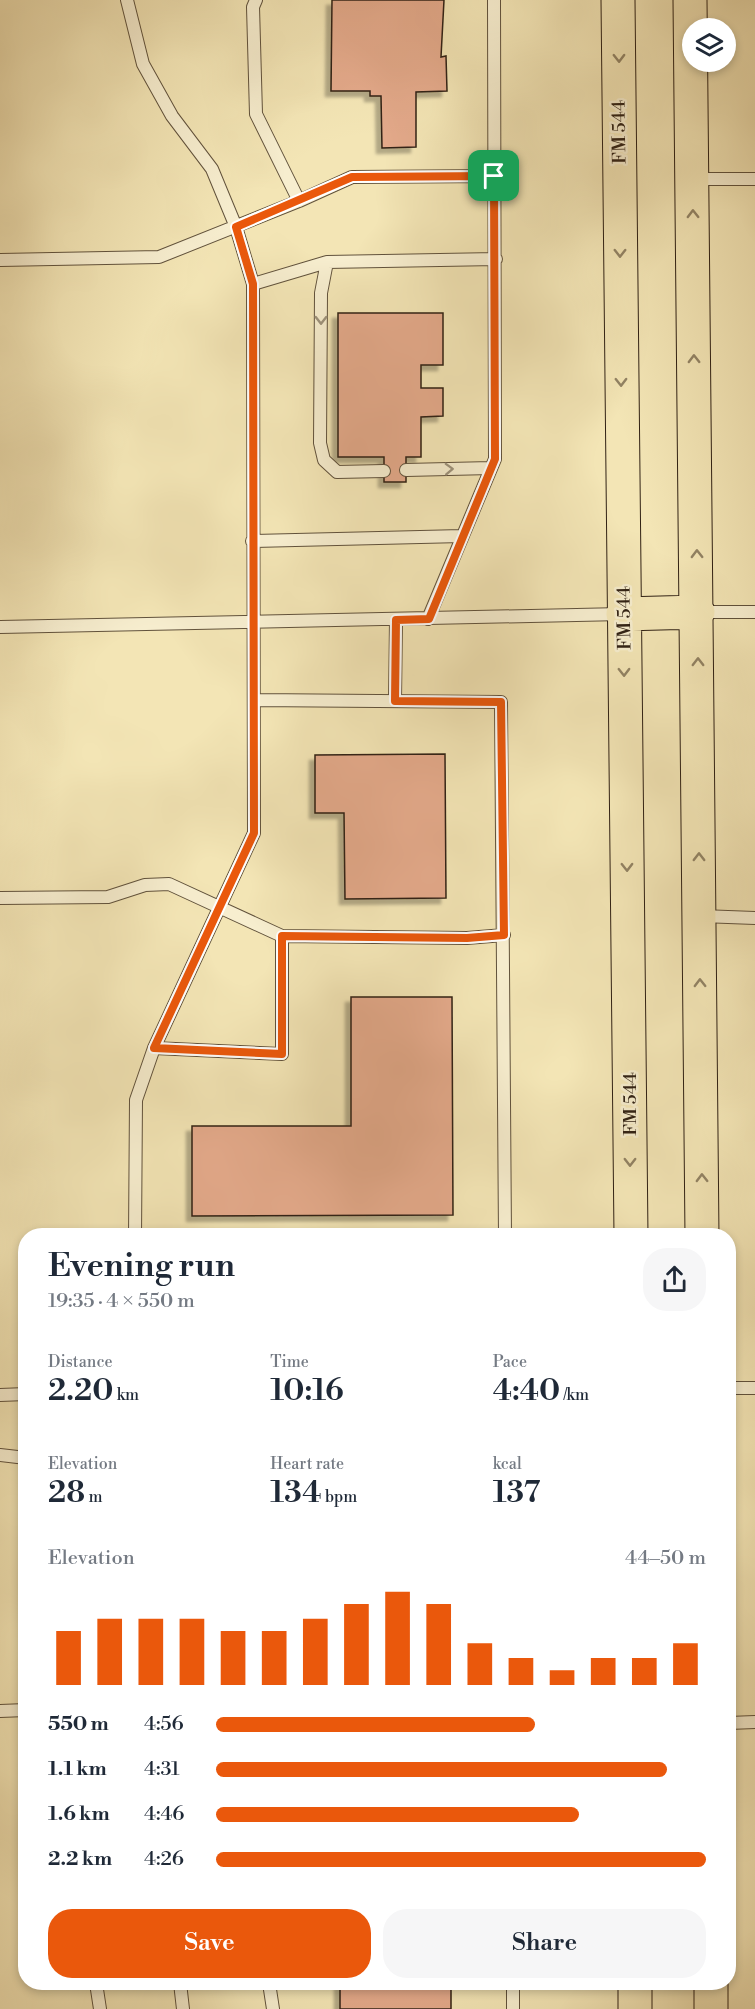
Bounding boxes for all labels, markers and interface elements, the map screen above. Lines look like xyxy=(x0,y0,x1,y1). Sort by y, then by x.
map controls xyxy=(682,18,736,72)
button: layers xyxy=(682,18,736,72)
one-way arrow xyxy=(613,54,625,63)
street label: FM 544 xyxy=(607,100,632,164)
pin xyxy=(468,150,519,201)
icon: arrive xyxy=(477,159,510,192)
one-way arrow xyxy=(686,209,699,218)
one-way arrow xyxy=(614,249,626,258)
one-way arrow xyxy=(315,316,327,325)
one-way arrow xyxy=(688,354,701,363)
one-way arrow xyxy=(615,378,627,387)
one-way arrow xyxy=(444,463,453,475)
one-way arrow xyxy=(691,549,703,558)
street label: FM 544 xyxy=(612,586,637,650)
one-way arrow xyxy=(692,658,704,667)
one-way arrow xyxy=(618,668,630,677)
one-way arrow xyxy=(693,853,705,862)
one-way arrow xyxy=(621,863,633,872)
one-way arrow xyxy=(694,978,706,987)
street label: FM 544 xyxy=(619,1072,642,1136)
one-way arrow xyxy=(624,1158,637,1167)
one-way arrow xyxy=(696,1173,708,1182)
text: Evening run xyxy=(48,1246,235,1287)
button: share xyxy=(643,1248,706,1311)
text: 19:35 · 4 × 550 m xyxy=(48,1289,195,1314)
text: Distance xyxy=(48,1352,113,1372)
text: Time xyxy=(270,1352,309,1372)
text: Pace xyxy=(493,1352,527,1372)
text: 2.20 xyxy=(48,1372,113,1410)
text: 10:16 xyxy=(270,1372,344,1410)
text: 4:40 xyxy=(493,1372,560,1410)
text: km xyxy=(113,1385,139,1405)
text: /km xyxy=(560,1385,589,1405)
text: Elevation xyxy=(48,1454,117,1474)
text: Heart rate xyxy=(270,1454,344,1474)
text: kcal xyxy=(493,1454,522,1474)
text: 28 xyxy=(48,1474,85,1512)
text: 134 xyxy=(270,1474,322,1512)
text: 137 xyxy=(493,1474,540,1512)
text: m xyxy=(85,1487,102,1507)
text: bpm xyxy=(322,1487,357,1507)
text: Elevation xyxy=(48,1546,135,1571)
text: 44–50 m xyxy=(625,1546,706,1571)
text: 550 m xyxy=(48,1712,109,1737)
text: 4:56 xyxy=(144,1712,184,1737)
text: 1.1 km xyxy=(48,1757,107,1782)
text: 4:31 xyxy=(144,1757,180,1782)
text: 1.6 km xyxy=(48,1802,110,1827)
text: 4:46 xyxy=(144,1802,184,1827)
text: 2.2 km xyxy=(48,1847,112,1872)
text: 4:26 xyxy=(144,1847,184,1872)
button: Save xyxy=(48,1909,371,1978)
button: Share xyxy=(383,1909,706,1978)

